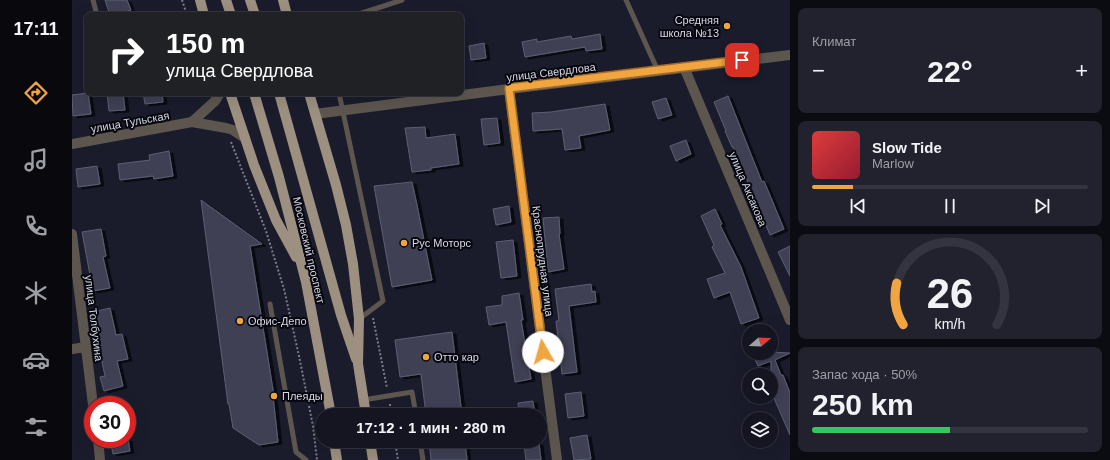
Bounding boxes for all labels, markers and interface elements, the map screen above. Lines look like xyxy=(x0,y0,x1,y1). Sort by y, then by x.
place label: Средняя школа №13 xyxy=(660,14,719,39)
text: 17:11 xyxy=(13,19,59,39)
marker: Средняя школа №13 xyxy=(722,21,732,31)
icon: right xyxy=(100,28,152,80)
text: 150 m xyxy=(166,28,245,59)
text: Климат xyxy=(812,34,856,49)
pin xyxy=(725,43,759,77)
icon: arrive xyxy=(731,49,753,71)
text: 22° xyxy=(927,55,973,88)
text: − xyxy=(812,58,825,83)
text: + xyxy=(1075,58,1088,83)
street label: улица Свердлова xyxy=(506,60,597,83)
text: улица Свердлова xyxy=(166,61,313,81)
icon: directions xyxy=(22,79,50,107)
street label: улица Тульская xyxy=(90,109,170,135)
text: Slow Tide xyxy=(872,139,942,156)
icon: music xyxy=(22,146,50,174)
street label: улица Аксакова xyxy=(727,150,770,229)
text: Marlow xyxy=(872,156,914,171)
icon: previous xyxy=(847,195,869,217)
icon: pause xyxy=(939,195,961,217)
icon: next xyxy=(1031,195,1053,217)
street label: Московский проспект xyxy=(291,196,327,304)
street label: Краснопрудная улица xyxy=(530,205,556,318)
icon: phone xyxy=(22,212,50,240)
place label: Рус Моторс xyxy=(412,237,472,249)
marker: Рус Моторс xyxy=(399,238,409,248)
text: 26 xyxy=(927,269,973,316)
street label: улица Толбухина xyxy=(83,274,105,363)
icon: climate xyxy=(22,279,50,307)
place label: Офис-Депо xyxy=(248,315,307,327)
text: km/h xyxy=(935,315,966,331)
marker: Офис-Депо xyxy=(235,316,245,326)
north arrow xyxy=(742,324,778,360)
map controls xyxy=(742,324,778,448)
position arrow xyxy=(522,331,564,373)
icon: car xyxy=(22,346,50,374)
place label: Отто кар xyxy=(434,351,479,363)
marker: Отто кар xyxy=(421,352,431,362)
text: Запас хода · 50% xyxy=(812,367,917,382)
button: search xyxy=(742,368,778,404)
text: 250 km xyxy=(812,388,914,421)
place label: Плеяды xyxy=(282,390,323,402)
marker: Плеяды xyxy=(269,391,279,401)
speed limit sign: 30 xyxy=(84,396,136,448)
button: layers xyxy=(742,412,778,448)
icon: filters xyxy=(22,413,50,441)
text: 17:12 · 1 мин · 280 m xyxy=(356,419,506,436)

